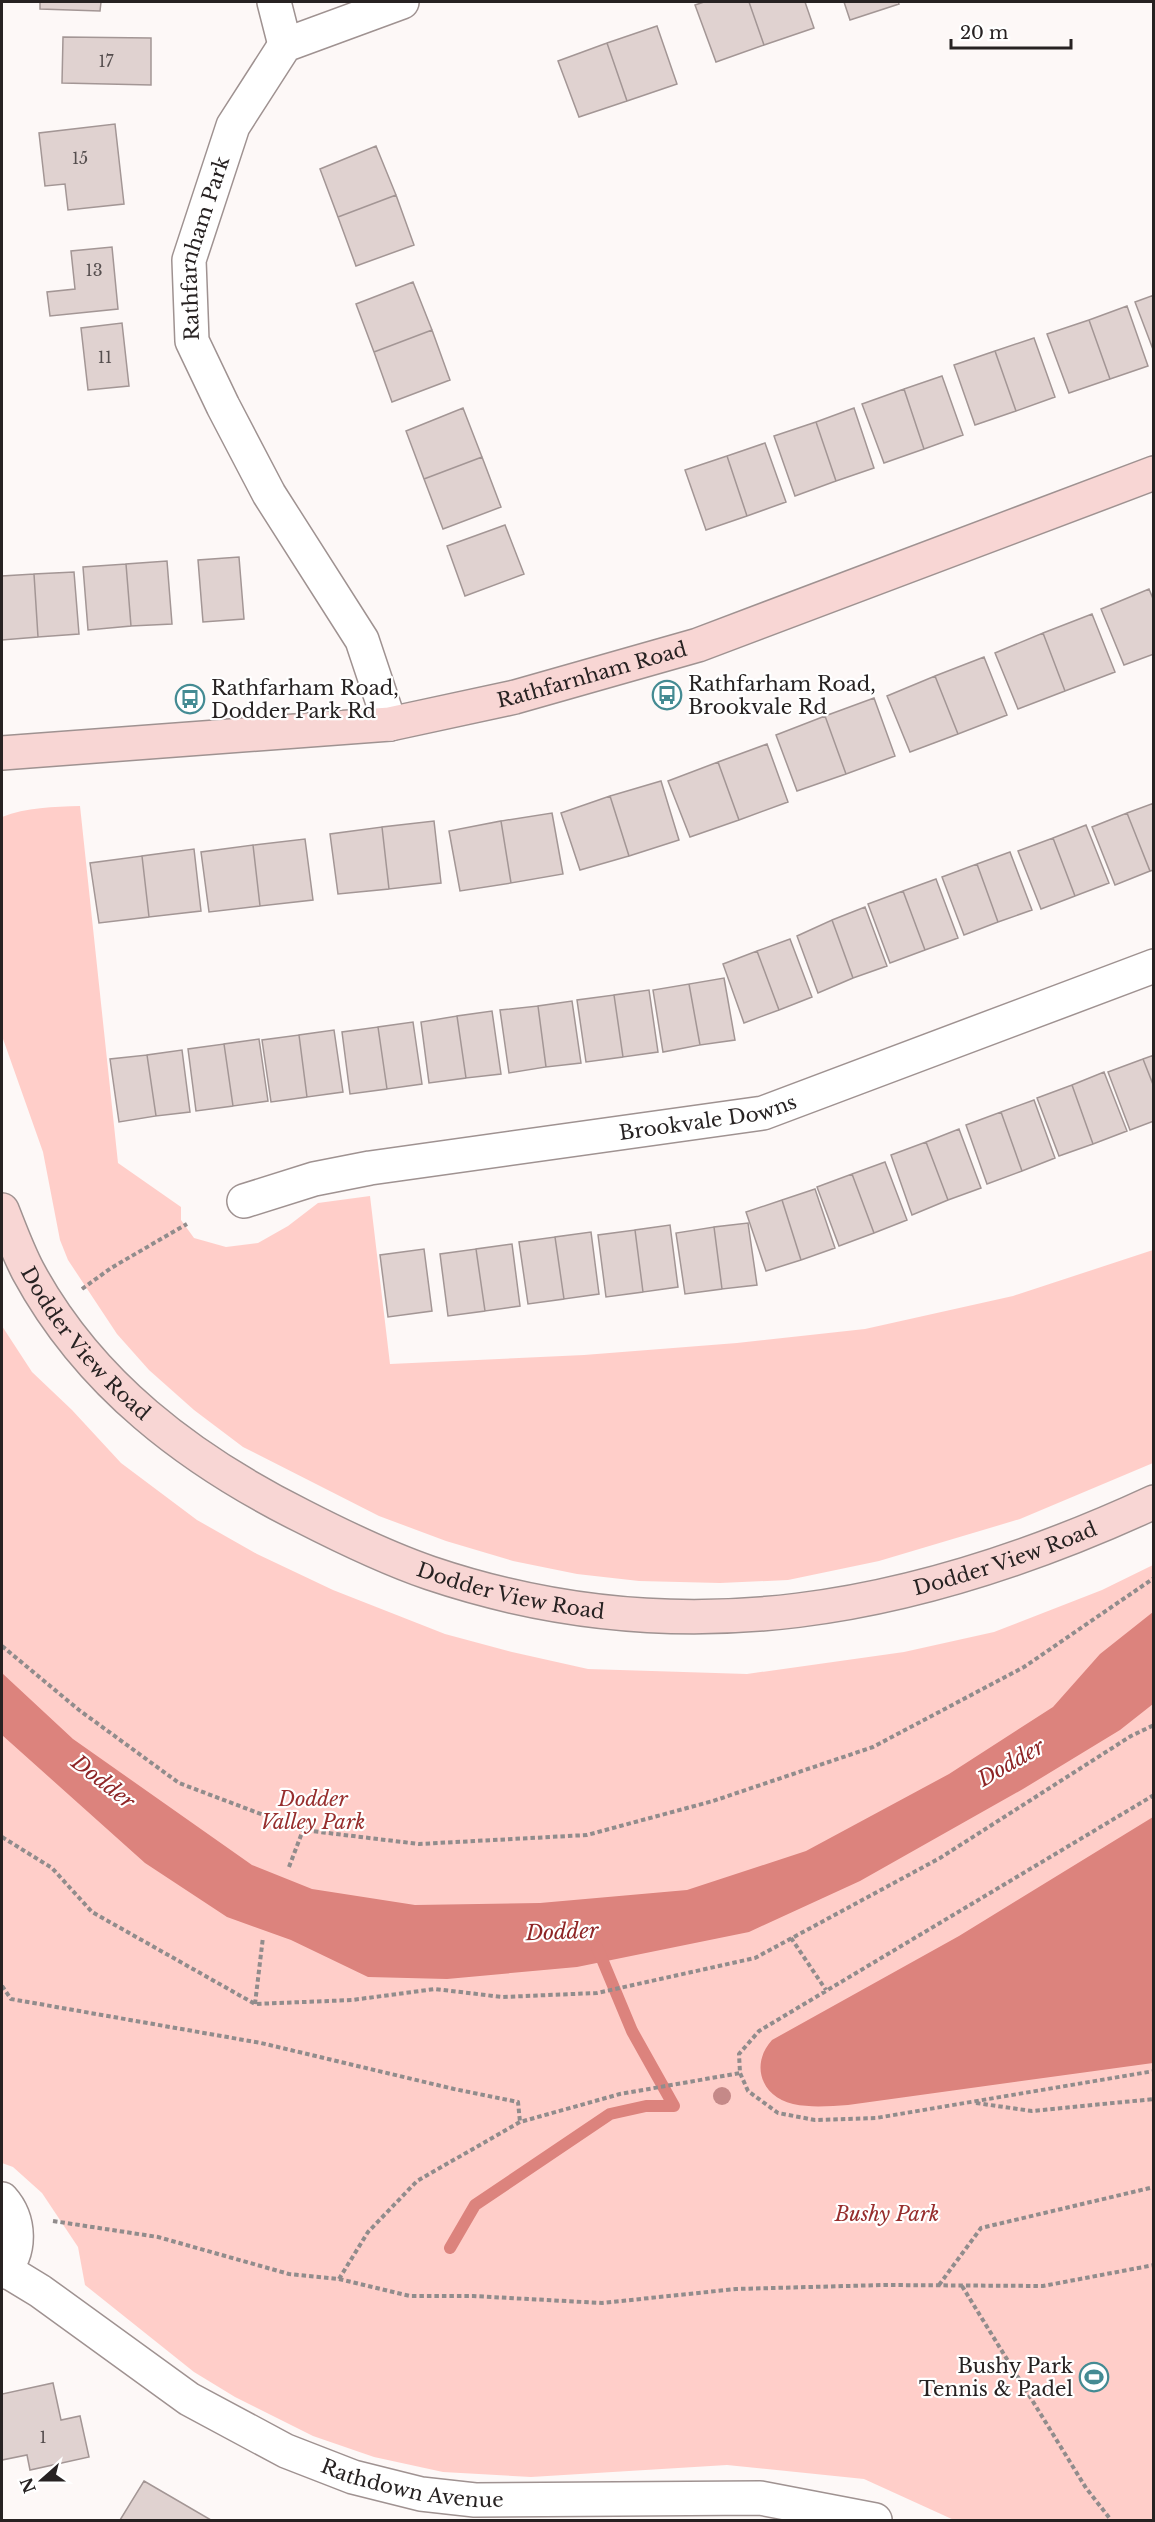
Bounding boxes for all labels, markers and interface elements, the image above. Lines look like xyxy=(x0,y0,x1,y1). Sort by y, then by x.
scale bar xyxy=(951,12,1071,50)
text: 20 m xyxy=(960,22,1008,44)
house number: 17 xyxy=(98,51,115,71)
house number: 15 xyxy=(72,148,88,168)
street label: Rathfarnham Park xyxy=(176,152,235,341)
house number: 13 xyxy=(86,260,103,280)
house number: 11 xyxy=(98,347,112,367)
street label: Rathfarnham Road xyxy=(495,637,690,713)
place label: Rathfarham Road, Brookvale Rd xyxy=(688,672,876,719)
place label: Rathfarham Road, Dodder Park Rd xyxy=(211,676,399,723)
bus stop icon: Rathfarham Road, Brookvale Rd xyxy=(651,679,683,711)
bus stop icon: Rathfarham Road, Dodder Park Rd xyxy=(174,683,206,715)
street label: Brookvale Downs xyxy=(617,1089,800,1145)
street label: Dodder View Road xyxy=(16,1262,155,1425)
street label: Dodder View Road xyxy=(911,1517,1100,1600)
street label: Dodder View Road xyxy=(414,1557,606,1624)
water label: Dodder xyxy=(972,1733,1050,1793)
water label: Dodder xyxy=(66,1749,141,1815)
park label: Dodder Valley Park xyxy=(261,1787,365,1834)
water label: Dodder xyxy=(524,1918,600,1946)
park label: Bushy Park xyxy=(834,2202,939,2226)
place label: Bushy Park Tennis & Padel xyxy=(919,2354,1074,2401)
sports icon: Bushy Park Tennis & Padel xyxy=(1078,2361,1110,2393)
house number: 1 xyxy=(39,2427,47,2447)
north arrow xyxy=(12,2450,72,2510)
street label: Rathdown Avenue xyxy=(318,2454,504,2512)
text: N xyxy=(16,2475,40,2496)

